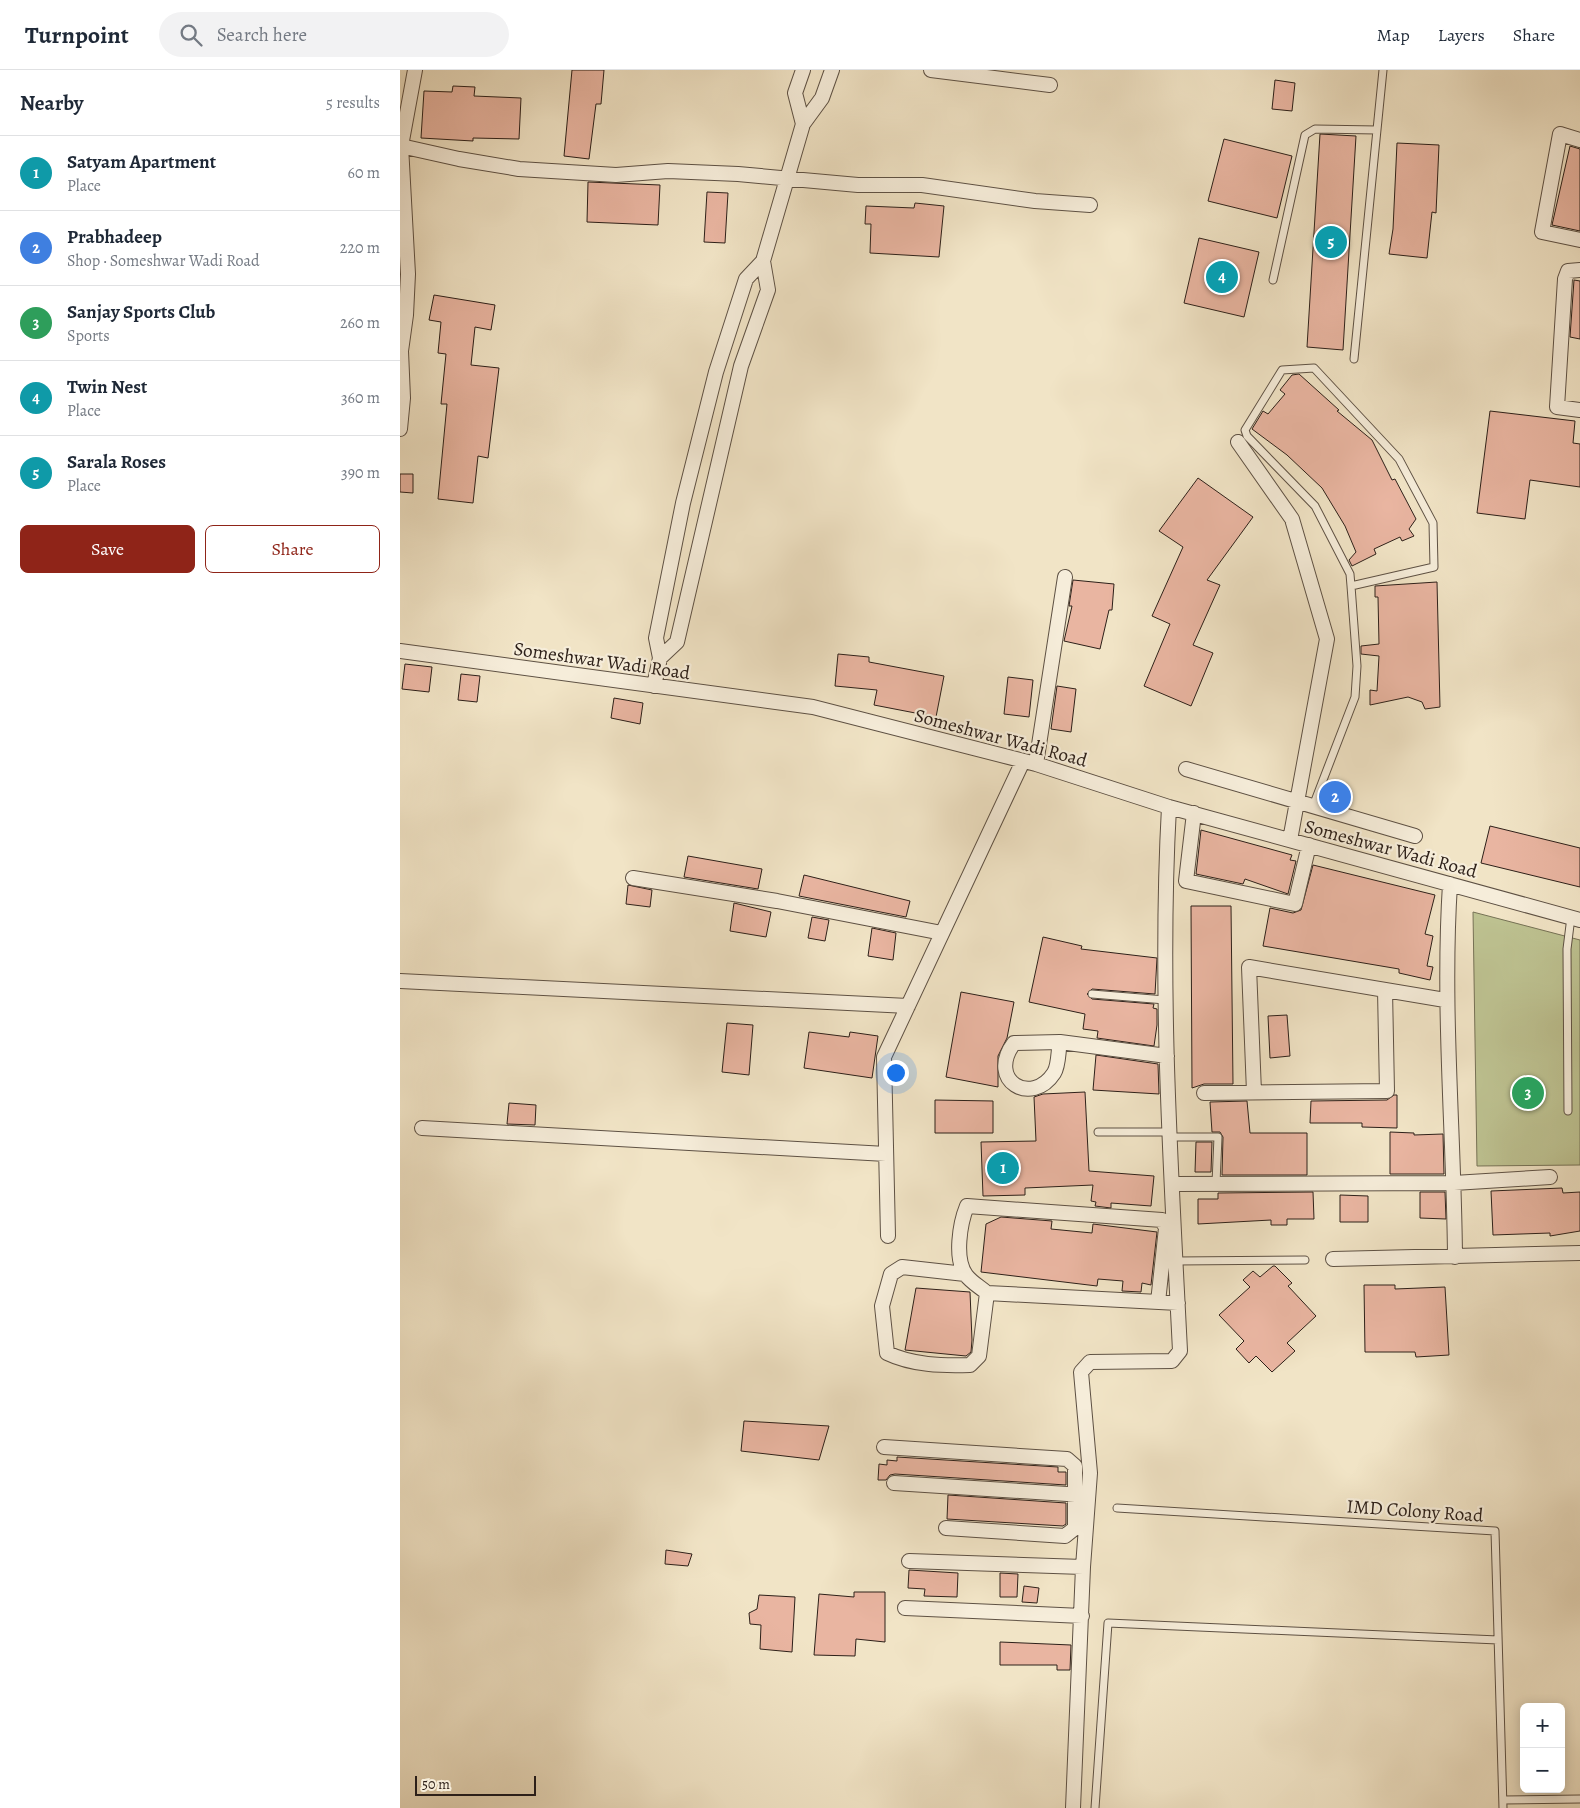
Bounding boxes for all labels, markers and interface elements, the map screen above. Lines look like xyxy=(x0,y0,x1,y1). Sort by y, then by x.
search box xyxy=(159,12,509,57)
text: Turnpoint xyxy=(25,19,129,51)
icon: search xyxy=(177,21,205,49)
text: Search here xyxy=(217,22,307,48)
text: Map xyxy=(1377,23,1410,47)
text: Layers xyxy=(1438,23,1485,47)
text: Share xyxy=(1513,23,1555,47)
text: Nearby xyxy=(20,89,83,117)
text: 5 results xyxy=(326,92,380,114)
text: Satyam Apartment xyxy=(67,149,216,175)
text: 1 xyxy=(33,162,39,184)
text: 60 m xyxy=(348,162,380,184)
text: Place xyxy=(67,175,101,197)
pin: 5 xyxy=(1315,223,1347,261)
text: Prabhadeep xyxy=(67,224,162,250)
text: 2 xyxy=(32,237,40,259)
text: 220 m xyxy=(340,237,380,259)
text: Shop · Someshwar Wadi Road xyxy=(67,250,260,272)
pin: 4 xyxy=(1206,258,1238,296)
text: Sanjay Sports Club xyxy=(67,299,215,325)
text: 3 xyxy=(33,312,39,334)
text: 260 m xyxy=(340,312,380,334)
text: Sports xyxy=(67,325,110,347)
text: Twin Nest xyxy=(67,374,147,400)
text: 4 xyxy=(32,387,40,409)
text: 360 m xyxy=(341,387,380,409)
text: Place xyxy=(67,400,101,422)
text: Sarala Roses xyxy=(67,449,166,475)
text: 5 xyxy=(33,462,39,484)
text: 390 m xyxy=(341,462,380,484)
text: Place xyxy=(67,475,101,497)
button: Save xyxy=(20,525,195,573)
button: Share xyxy=(205,525,380,573)
street label: Someshwar Wadi Road xyxy=(512,636,692,686)
street label: Someshwar Wadi Road xyxy=(911,702,1091,774)
pin: 2 xyxy=(1319,778,1351,816)
street label: Someshwar Wadi Road xyxy=(1301,813,1481,885)
your location xyxy=(883,1060,909,1086)
pin: 3 xyxy=(1512,1074,1544,1112)
pin: 1 xyxy=(987,1149,1019,1187)
street label: IMD Colony Road xyxy=(1346,1493,1485,1529)
map controls xyxy=(1520,1703,1565,1793)
button: + xyxy=(1520,1703,1565,1748)
button: − xyxy=(1520,1748,1565,1793)
scale bar xyxy=(415,1773,536,1796)
text: 50 m xyxy=(422,1775,450,1794)

